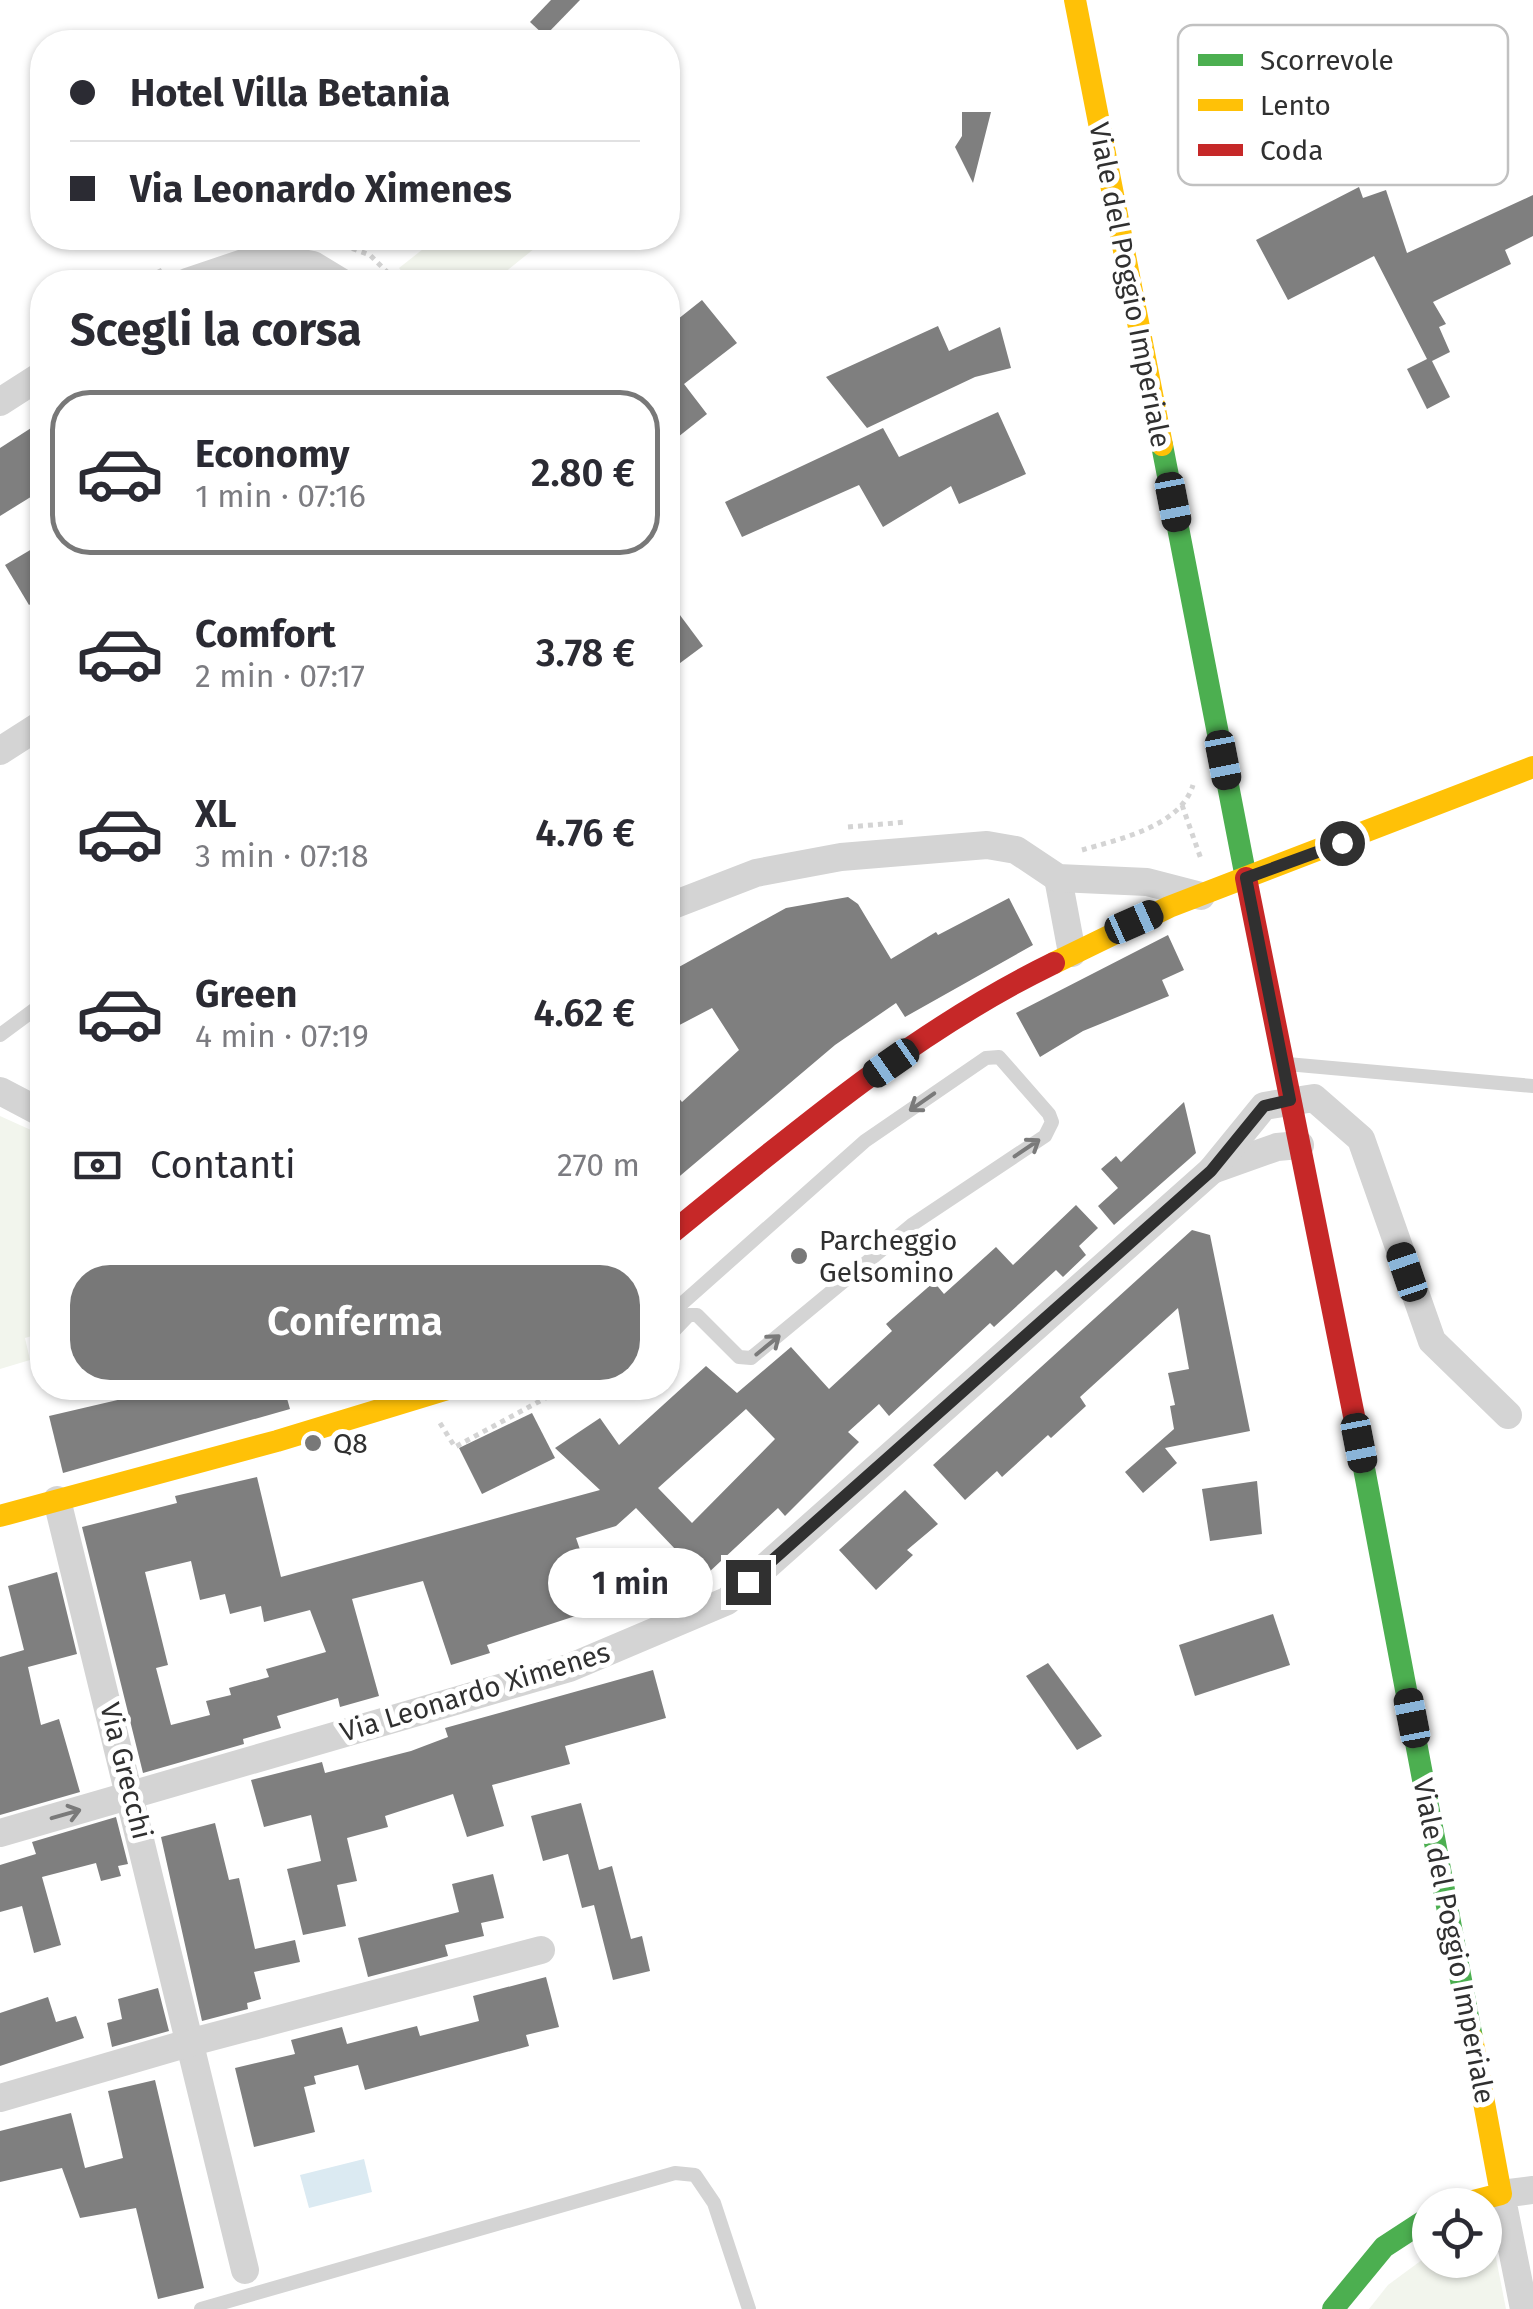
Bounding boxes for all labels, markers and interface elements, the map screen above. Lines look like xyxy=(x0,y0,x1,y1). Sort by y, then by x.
legend xyxy=(1178,25,1508,185)
text: Scorrevole xyxy=(1260,44,1394,77)
text: Hotel Villa Betania xyxy=(130,70,450,116)
text: Lento xyxy=(1260,89,1331,122)
street label: Viale del Poggio Imperiale xyxy=(1082,120,1178,450)
text: Coda xyxy=(1260,134,1323,167)
text: Via Leonardo Ximenes xyxy=(130,166,512,212)
text: Scegli la corsa xyxy=(70,303,362,357)
icon: car xyxy=(75,428,165,518)
text: Economy xyxy=(195,431,350,477)
text: 2.80 € xyxy=(531,450,635,496)
car xyxy=(1153,470,1193,534)
text: 1 min · 07:16 xyxy=(195,477,366,515)
icon: car xyxy=(75,608,165,698)
text: Comfort xyxy=(195,611,336,657)
text: 3.78 € xyxy=(536,630,635,676)
text: 2 min · 07:17 xyxy=(195,657,365,695)
car xyxy=(1203,728,1243,792)
icon: car xyxy=(75,788,165,878)
text: XL xyxy=(195,791,237,837)
text: 4.76 € xyxy=(535,810,635,856)
route start xyxy=(1320,821,1365,866)
text: 3 min · 07:18 xyxy=(195,837,369,875)
car xyxy=(1100,896,1168,948)
icon: car xyxy=(75,968,165,1058)
text: Green xyxy=(195,971,298,1017)
text: 4.62 € xyxy=(533,990,635,1036)
text: 4 min · 07:19 xyxy=(195,1017,369,1055)
car xyxy=(858,1034,924,1092)
one-way arrow xyxy=(908,1091,936,1112)
icon: cash xyxy=(70,1138,125,1193)
one-way arrow xyxy=(1012,1138,1040,1159)
text: Contanti xyxy=(150,1142,296,1188)
text: 270 m xyxy=(557,1146,640,1184)
place label: Parcheggio Gelsomino xyxy=(819,1224,957,1289)
car xyxy=(1383,1239,1431,1305)
marker: Parcheggio Gelsomino xyxy=(788,1245,810,1267)
button: Conferma xyxy=(70,1265,640,1380)
one-way arrow xyxy=(755,1334,781,1356)
car xyxy=(1339,1411,1379,1475)
place label: Q8 xyxy=(333,1427,368,1460)
marker: Q8 xyxy=(302,1432,324,1454)
callout: 1 min xyxy=(548,1547,713,1617)
route end xyxy=(726,1560,771,1605)
text: 1 min xyxy=(592,1564,669,1602)
street label: Via Leonardo Ximenes xyxy=(336,1635,614,1749)
car xyxy=(1392,1686,1432,1750)
street label: Via Grecchi xyxy=(93,1699,159,1843)
street label: Viale del Poggio Imperiale xyxy=(1406,1776,1502,2106)
one-way arrow xyxy=(50,1804,81,1822)
map controls xyxy=(1412,2188,1502,2278)
button: locate xyxy=(1412,2188,1502,2278)

